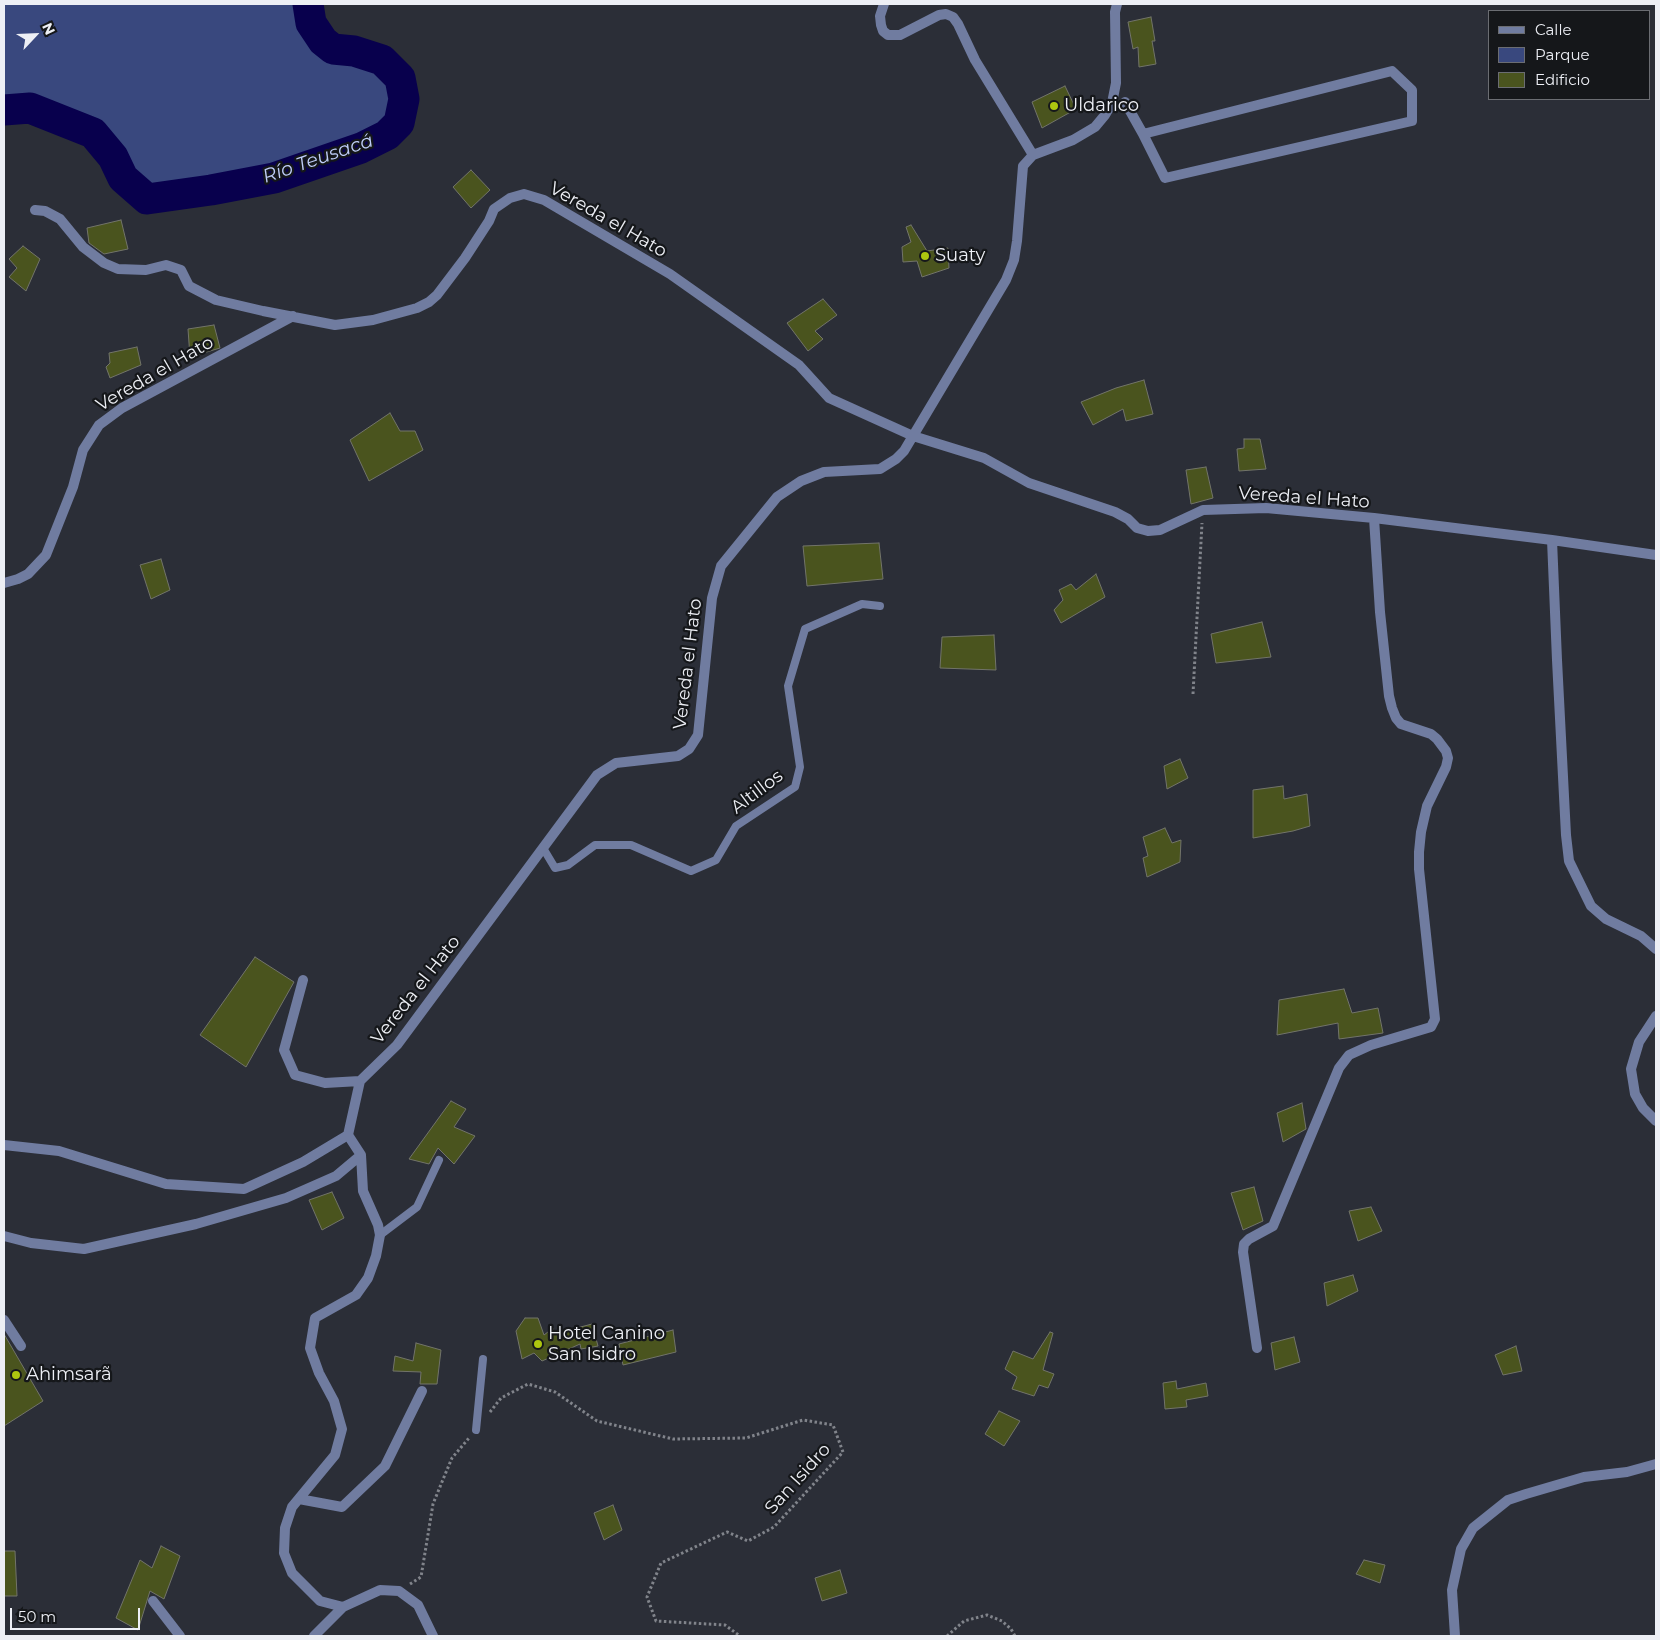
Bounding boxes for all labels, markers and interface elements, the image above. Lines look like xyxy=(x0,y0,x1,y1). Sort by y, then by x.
north arrow xyxy=(10,10,60,60)
legend xyxy=(1488,10,1650,100)
text: N xyxy=(38,20,59,38)
text: Calle xyxy=(1535,20,1572,39)
text: Parque xyxy=(1535,45,1590,64)
text: Edificio xyxy=(1535,70,1590,89)
place label: Uldarico xyxy=(1064,95,1139,117)
marker: Uldarico xyxy=(1048,100,1060,112)
water label: Río Teusacá xyxy=(260,129,376,189)
street label: Vereda el Hato xyxy=(546,178,670,262)
place label: Suaty xyxy=(935,245,985,267)
marker: Suaty xyxy=(919,250,931,262)
street label: Vereda el Hato xyxy=(93,332,217,416)
street label: Vereda el Hato xyxy=(1238,483,1370,513)
street label: Vereda el Hato xyxy=(669,597,707,731)
street label: Altillos xyxy=(727,765,787,819)
street label: Vereda el Hato xyxy=(367,931,465,1049)
place label: Hotel Canino San Isidro xyxy=(548,1323,665,1366)
marker: Hotel Canino San Isidro xyxy=(532,1338,544,1350)
place label: Ahimsarã xyxy=(26,1364,112,1386)
marker: Ahimsarã xyxy=(10,1369,22,1381)
street label: San Isidro xyxy=(760,1439,836,1519)
scale bar xyxy=(12,1598,142,1630)
text: 50 m xyxy=(18,1607,56,1626)

